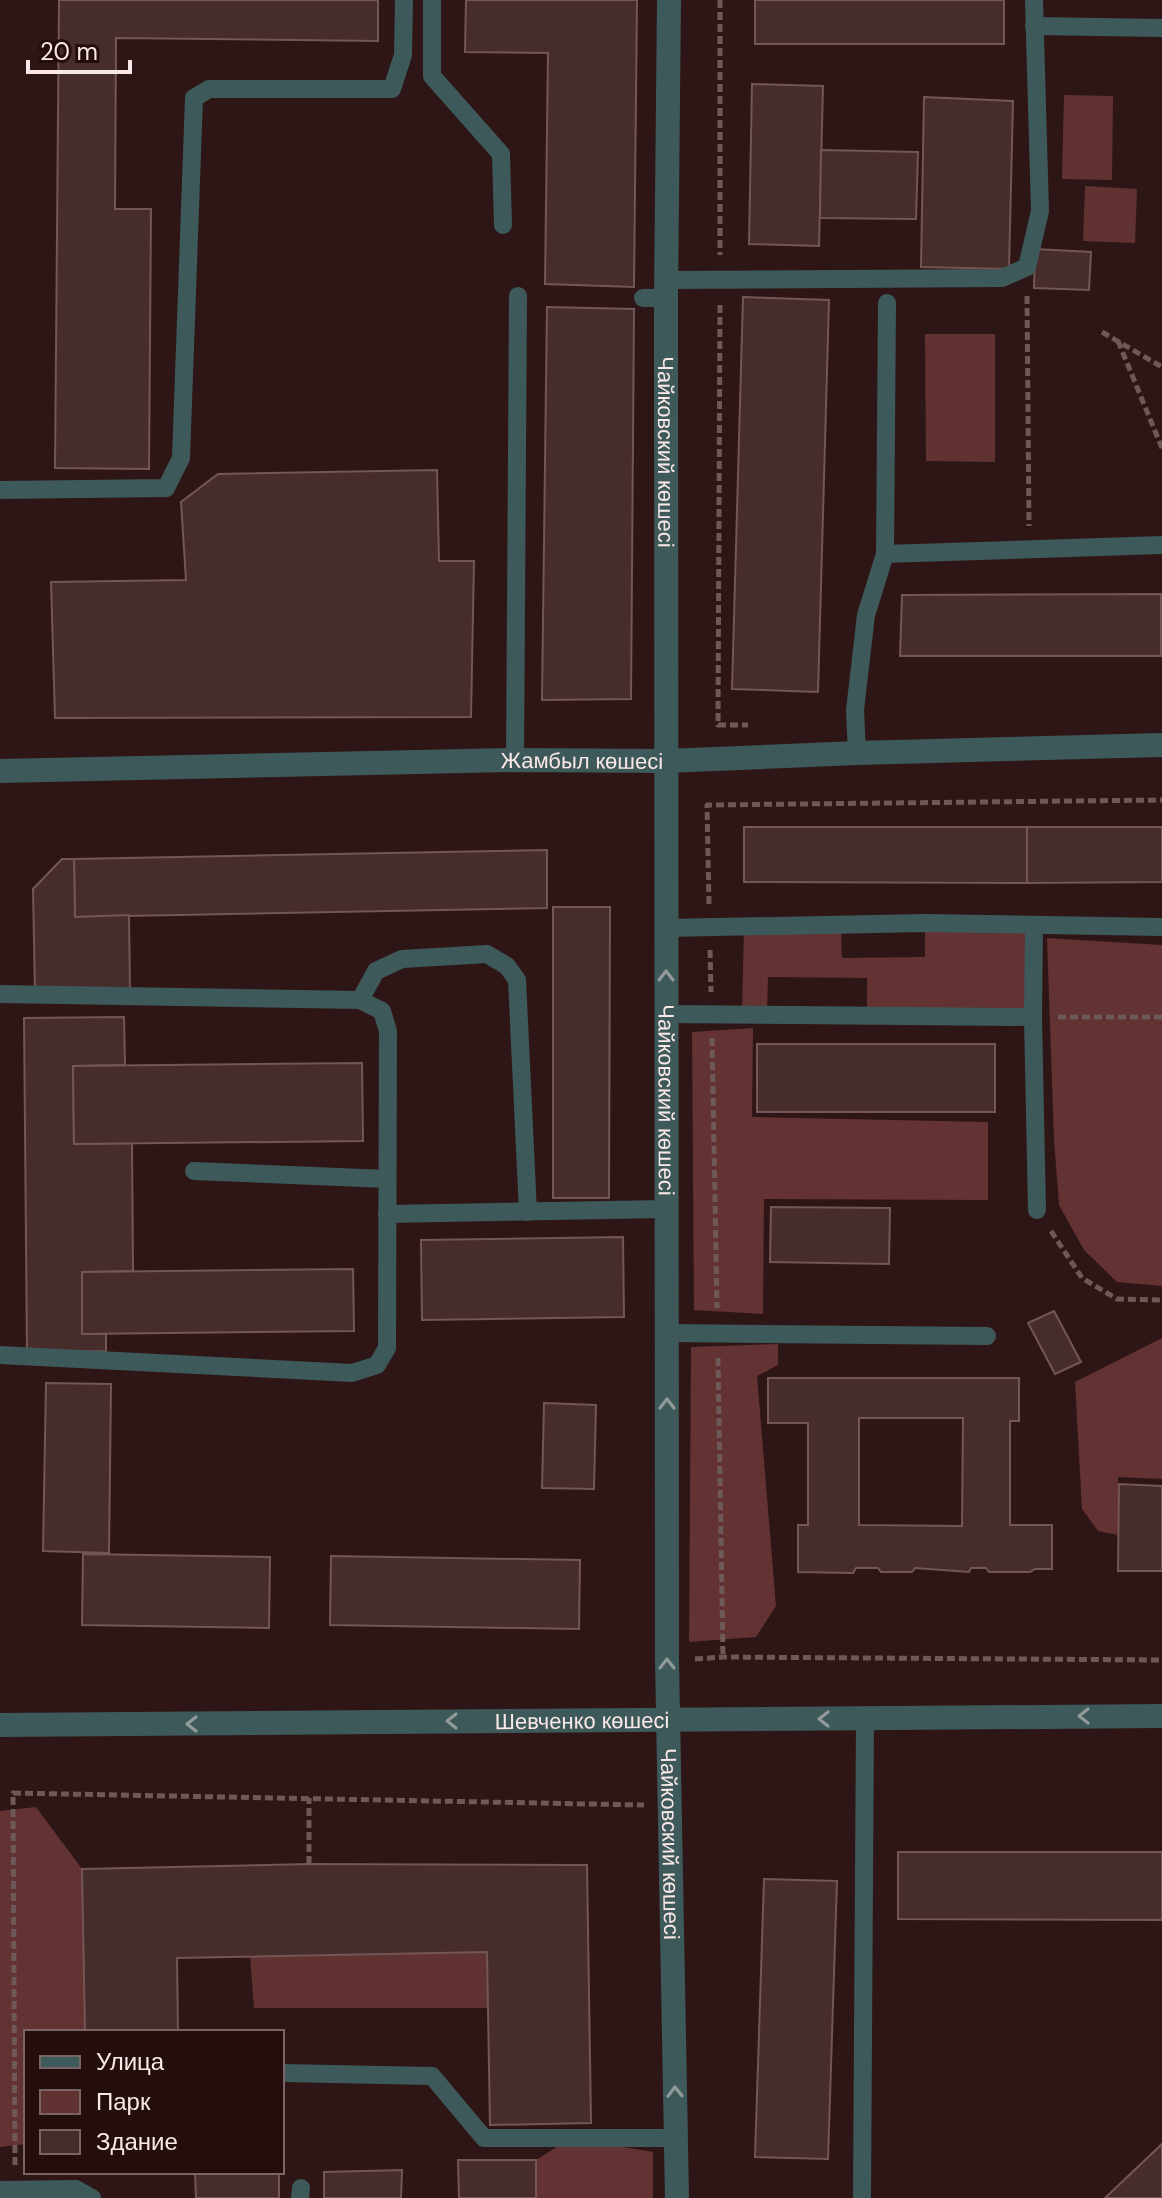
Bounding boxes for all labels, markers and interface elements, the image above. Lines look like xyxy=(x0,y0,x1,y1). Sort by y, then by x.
scale bar xyxy=(28,24,130,74)
text: 20 m xyxy=(40,36,98,67)
street label: Чайковский көшесі xyxy=(651,356,680,548)
street label: Жамбыл көшесі xyxy=(500,746,663,776)
one-way arrow xyxy=(657,969,675,982)
street label: Чайковский көшесі xyxy=(652,1004,681,1196)
one-way arrow xyxy=(658,1397,676,1410)
one-way arrow xyxy=(658,1657,676,1670)
street label: Шевченко көшесі xyxy=(495,1706,669,1736)
one-way arrow xyxy=(1077,1707,1090,1725)
one-way arrow xyxy=(817,1710,830,1727)
one-way arrow xyxy=(445,1713,458,1730)
one-way arrow xyxy=(185,1715,198,1732)
street label: Чайковский көшесі xyxy=(654,1748,686,1940)
legend xyxy=(24,2030,284,2174)
text: Улица xyxy=(96,2046,165,2077)
one-way arrow xyxy=(666,2085,684,2098)
text: Парк xyxy=(96,2086,151,2117)
text: Здание xyxy=(96,2126,178,2157)

